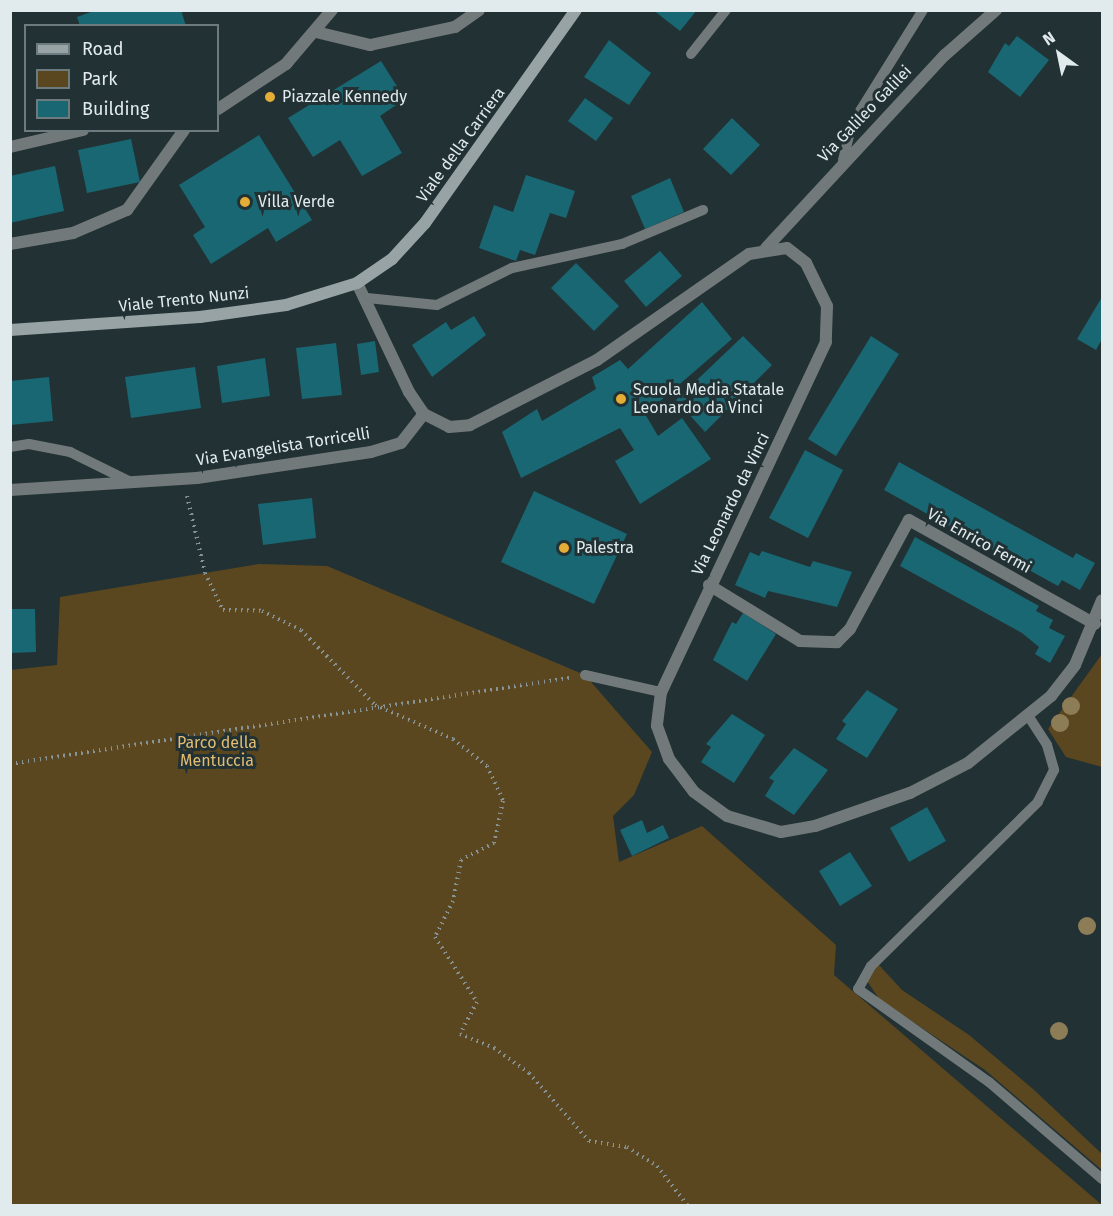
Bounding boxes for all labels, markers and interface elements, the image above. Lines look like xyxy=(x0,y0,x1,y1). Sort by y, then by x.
legend xyxy=(24,24,219,132)
north arrow xyxy=(1029,24,1089,84)
text: N xyxy=(1039,28,1059,49)
text: Road xyxy=(82,38,124,60)
street label: Via Galileo Galilei xyxy=(814,62,916,166)
text: Park xyxy=(82,68,117,90)
street label: Viale della Carriera xyxy=(413,84,509,206)
place label: Piazzale Kennedy xyxy=(282,87,407,107)
marker: Piazzale Kennedy xyxy=(263,90,277,104)
text: Building xyxy=(82,98,149,120)
place label: Villa Verde xyxy=(258,192,335,212)
marker: Villa Verde xyxy=(236,193,254,211)
street label: Viale Trento Nunzi xyxy=(118,284,250,316)
place label: Scuola Media Statale Leonardo da Vinci xyxy=(633,380,784,418)
marker: Scuola Media Statale Leonardo da Vinci xyxy=(614,392,628,406)
street label: Via Evangelista Torricelli xyxy=(195,424,371,470)
street label: Via Leonardo da Vinci xyxy=(688,430,774,578)
street label: Via Enrico Fermi xyxy=(924,504,1034,578)
place label: Palestra xyxy=(576,538,634,558)
marker: Palestra xyxy=(557,541,571,555)
park label: Parco della Mentuccia xyxy=(177,733,257,771)

